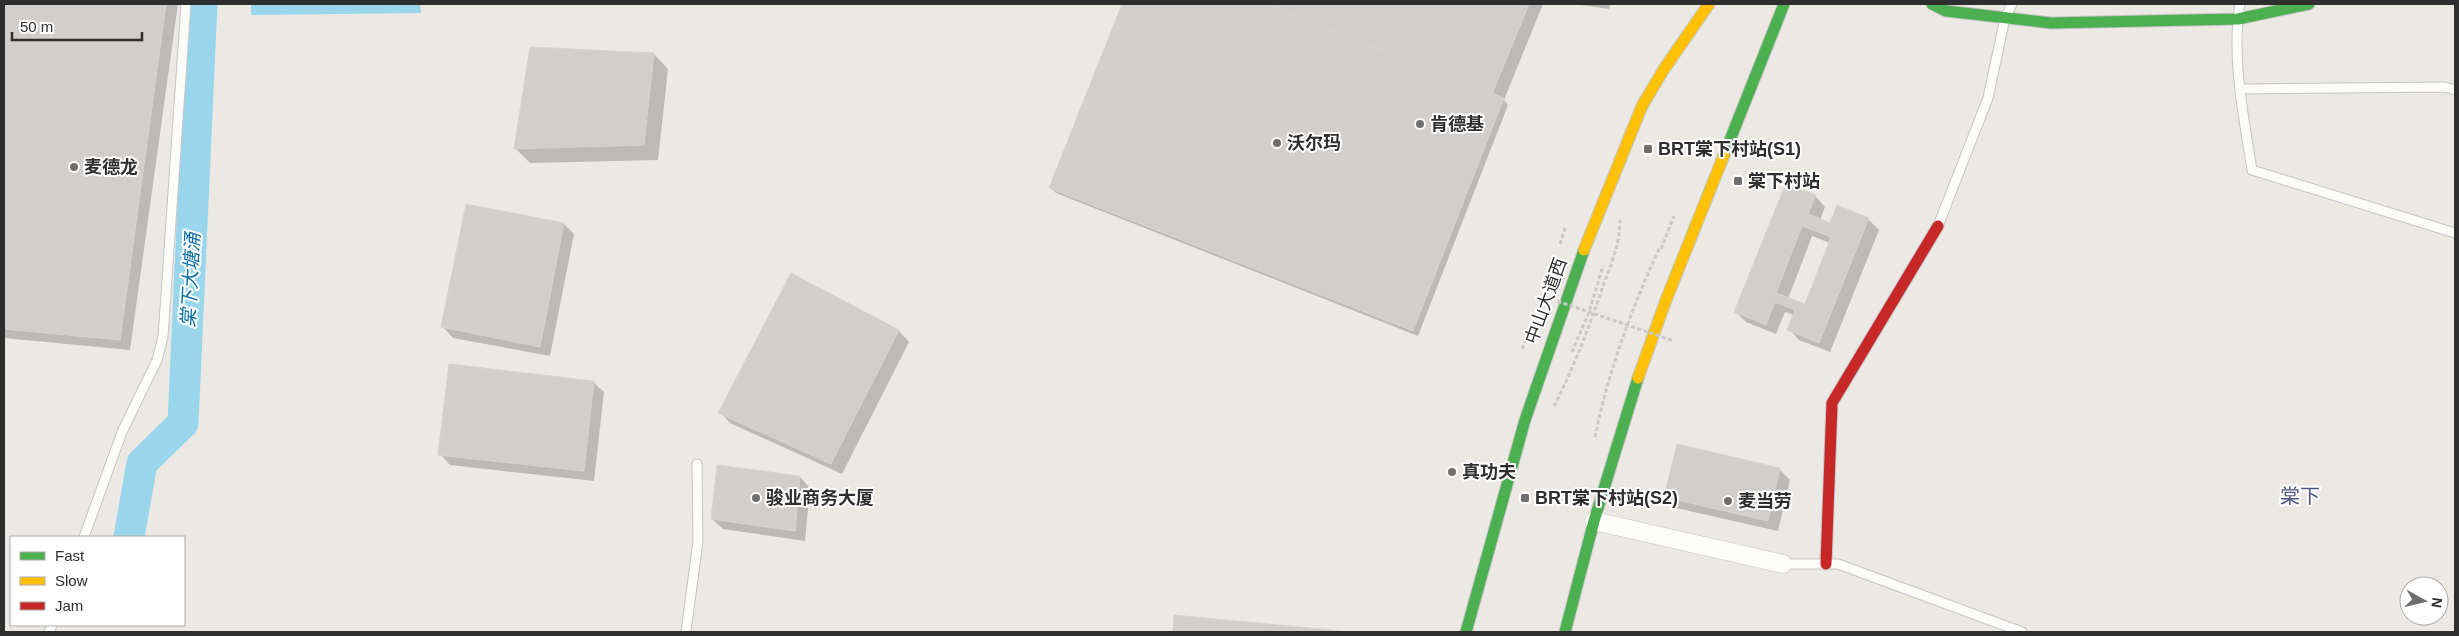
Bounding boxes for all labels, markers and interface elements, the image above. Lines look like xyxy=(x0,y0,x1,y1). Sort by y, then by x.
scale bar xyxy=(12,10,142,42)
text: 50 m xyxy=(20,18,53,35)
place label: 肯德基 xyxy=(1430,114,1484,134)
marker: 肯德基 xyxy=(1414,118,1426,130)
place label: 沃尔玛 xyxy=(1287,133,1341,153)
marker: 沃尔玛 xyxy=(1271,137,1283,149)
place label: BRT棠下村站(S1) xyxy=(1658,139,1801,159)
marker: BRT棠下村站(S1) xyxy=(1642,143,1654,155)
place label: 麦德龙 xyxy=(84,157,138,177)
marker: 麦德龙 xyxy=(68,161,80,173)
place label: 棠下村站 xyxy=(1748,171,1820,191)
marker: 棠下村站 xyxy=(1732,175,1744,187)
water label: 棠下大塘涌 xyxy=(178,230,204,328)
street label: 中山大道西 xyxy=(1521,255,1571,347)
place label: 真功夫 xyxy=(1462,462,1516,482)
marker: 真功夫 xyxy=(1446,466,1458,478)
district label: 棠下 xyxy=(2280,485,2320,507)
place label: 骏业商务大厦 xyxy=(766,488,874,508)
place label: BRT棠下村站(S2) xyxy=(1535,488,1678,508)
place label: 麦当劳 xyxy=(1738,491,1792,511)
marker: 骏业商务大厦 xyxy=(750,492,762,504)
marker: BRT棠下村站(S2) xyxy=(1519,492,1531,504)
marker: 麦当劳 xyxy=(1722,495,1734,507)
legend xyxy=(10,536,185,626)
text: Fast xyxy=(55,547,85,564)
text: Slow xyxy=(55,572,88,589)
north arrow xyxy=(2399,576,2449,626)
text: Jam xyxy=(55,597,83,614)
text: N xyxy=(2428,597,2446,609)

